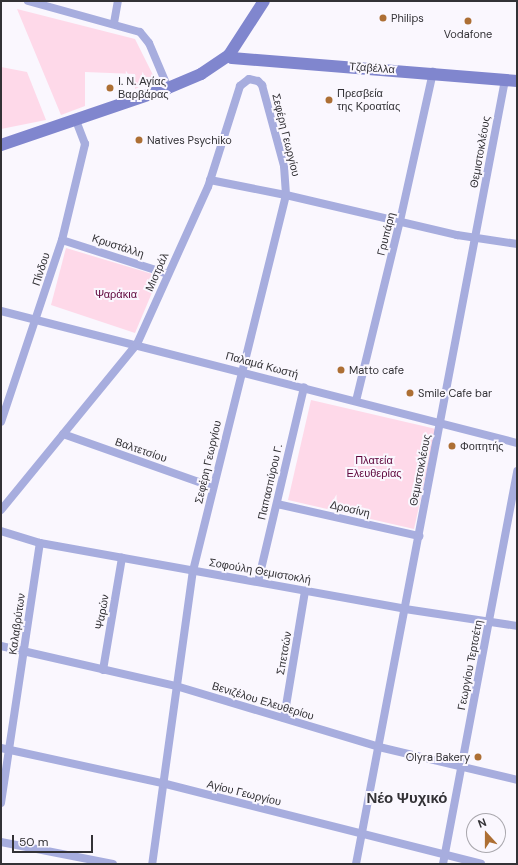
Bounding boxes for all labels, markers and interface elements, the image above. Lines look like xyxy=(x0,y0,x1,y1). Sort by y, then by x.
place label: Philips xyxy=(391,11,424,25)
marker: Philips xyxy=(378,13,388,23)
marker: Vodafone xyxy=(463,16,473,26)
place label: Vodafone xyxy=(444,27,492,41)
street label: Τζαβέλλα xyxy=(349,60,395,76)
place label: Ι. Ν. Αγίας Βαρβάρας xyxy=(118,75,169,101)
marker: Ι. Ν. Αγίας Βαρβάρας xyxy=(105,83,115,93)
place label: Πρεσβεία της Κροατίας xyxy=(337,87,400,113)
street label: Σεφέρη Γεωργίου xyxy=(269,92,303,178)
marker: Πρεσβεία της Κροατίας xyxy=(324,95,334,105)
street label: Θεμιστοκλέους xyxy=(467,115,493,189)
place label: Natives Psychiko xyxy=(147,133,232,147)
marker: Natives Psychiko xyxy=(134,135,144,145)
street label: Γρυπάρη xyxy=(374,211,398,257)
street label: Κρυστάλλη xyxy=(90,231,146,261)
street label: Πίνδου xyxy=(29,251,53,287)
street label: Μιστράλ xyxy=(143,251,171,293)
park label: Ψαράκια xyxy=(95,287,137,301)
street label: Παλαμά Κωστή xyxy=(224,349,300,381)
place label: Matto cafe xyxy=(349,363,404,377)
marker: Matto cafe xyxy=(336,365,346,375)
place label: Smile Cafe bar xyxy=(418,386,492,400)
marker: Smile Cafe bar xyxy=(405,388,415,398)
street label: Σεφέρη Γεωργίου xyxy=(192,419,224,505)
street label: Θεμιστοκλέους xyxy=(407,433,433,507)
street label: Βαλτετσίου xyxy=(113,435,169,465)
place label: Φοιτητής xyxy=(460,439,504,453)
marker: Φοιτητής xyxy=(447,441,457,451)
street label: Παπασπύρου Γ. xyxy=(255,443,285,521)
park label: Πλατεία Ελευθερίας xyxy=(346,454,402,480)
street label: Δροσίνη xyxy=(329,498,371,520)
street label: Σοφούλη Θεμιστοκλή xyxy=(208,556,312,586)
street label: Καλαβρύτων xyxy=(6,592,28,656)
street label: Ψαρών xyxy=(92,593,112,631)
street label: Γεωργίου Τερτσέτη xyxy=(455,619,485,711)
street label: Σπετσών xyxy=(274,630,294,676)
street label: Βενιζέλου Ελευθερίου xyxy=(210,679,316,723)
place label: Olyra Bakery xyxy=(406,750,470,764)
marker: Olyra Bakery xyxy=(473,752,483,762)
street label: Αγίου Γεωργίου xyxy=(206,777,282,809)
district label: Νέο Ψυχικό xyxy=(367,790,447,808)
north arrow xyxy=(466,813,506,853)
text: N xyxy=(476,815,488,831)
scale bar xyxy=(14,827,95,853)
text: 50 m xyxy=(19,834,48,850)

